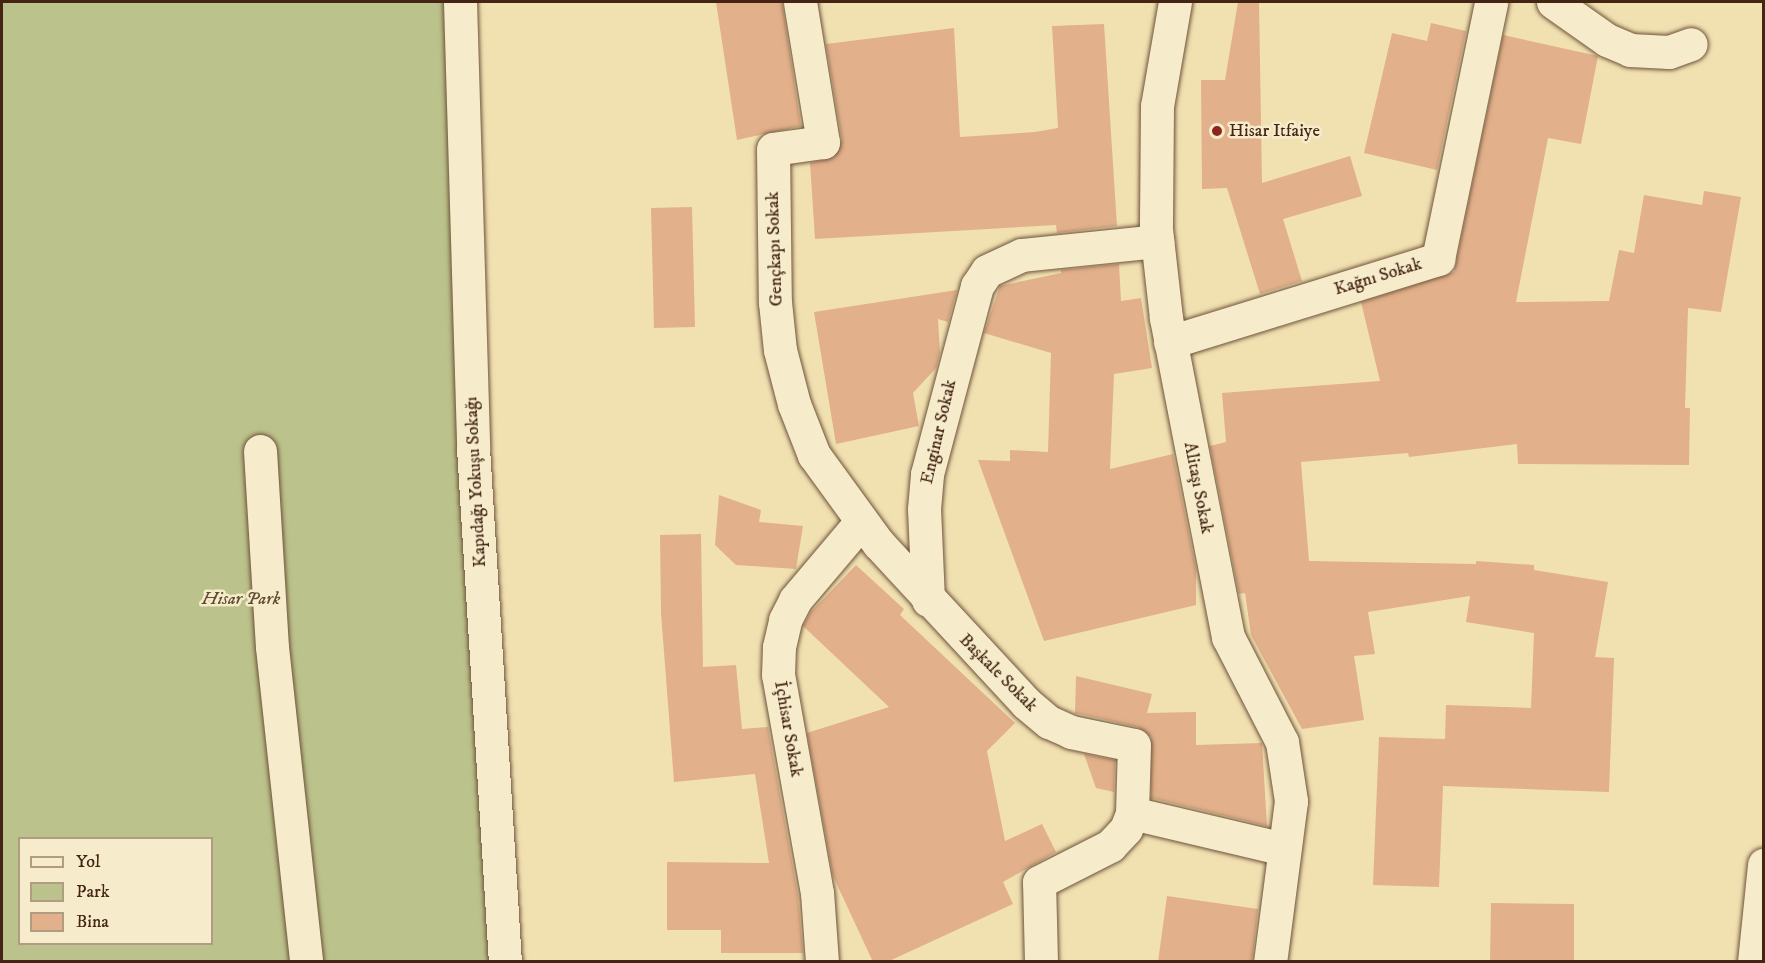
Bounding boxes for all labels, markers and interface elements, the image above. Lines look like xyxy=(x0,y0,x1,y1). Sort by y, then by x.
place label: Hisar Itfaiye xyxy=(1229,120,1320,142)
marker: Hisar Itfaiye xyxy=(1210,124,1224,138)
street label: Gençkapı Sokak xyxy=(762,191,788,307)
street label: Kağnı Sokak xyxy=(1332,253,1424,301)
street label: Enginar Sokak xyxy=(916,378,962,486)
street label: Kapıdağı Yokuşu Sokağı xyxy=(461,396,491,568)
street label: Alitaşı Sokak xyxy=(1179,440,1217,536)
park label: Hisar Park xyxy=(202,588,280,610)
street label: Başkale Sokak xyxy=(954,629,1042,717)
street label: İçhisar Sokak xyxy=(769,679,807,779)
legend xyxy=(18,837,213,945)
text: Yol xyxy=(76,851,100,873)
text: Park xyxy=(76,881,110,903)
text: Bina xyxy=(76,911,109,933)

